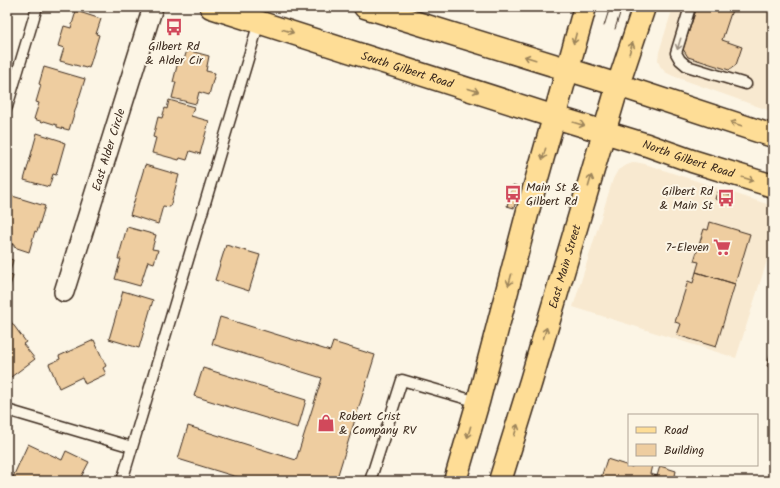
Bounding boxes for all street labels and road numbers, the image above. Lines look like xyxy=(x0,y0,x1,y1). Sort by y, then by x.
street label: South Gilbert Road xyxy=(359,46,457,94)
street label: East Alder Circle xyxy=(87,106,130,193)
street label: North Gilbert Road xyxy=(640,135,738,183)
street label: East Main Street xyxy=(543,222,586,311)

